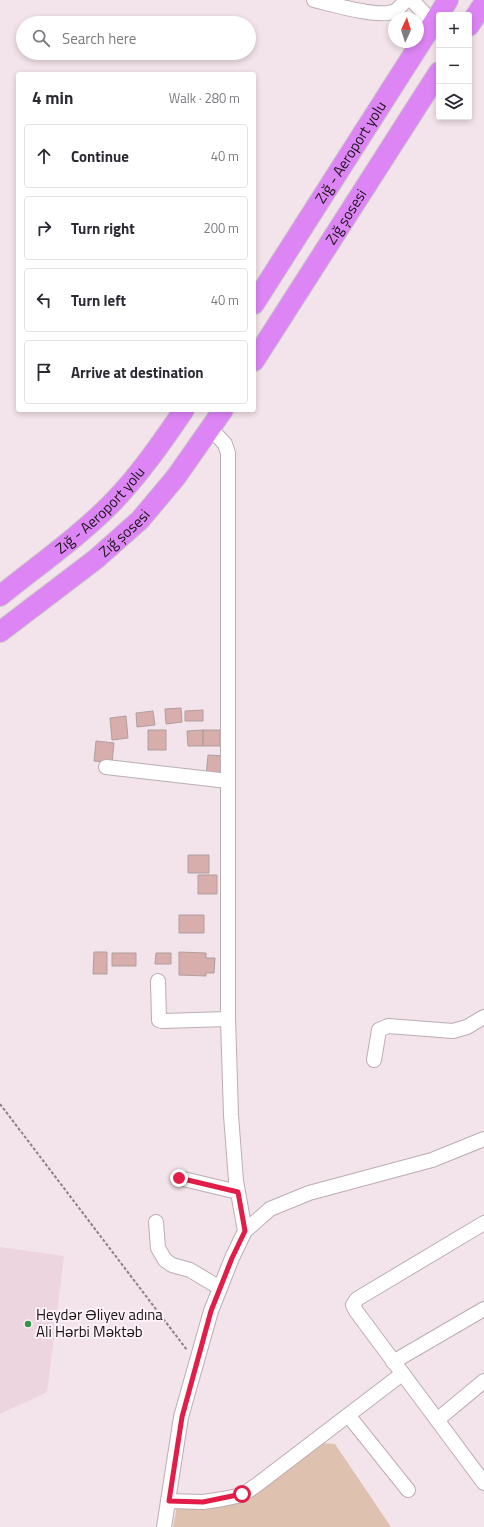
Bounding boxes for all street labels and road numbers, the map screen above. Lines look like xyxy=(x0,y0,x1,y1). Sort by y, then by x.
street label: Zığ - Aeroport yolu xyxy=(309,96,392,208)
street label: Zığ şosesi xyxy=(319,184,372,249)
street label: Zığ - Aeroport yolu xyxy=(50,461,150,559)
street label: Zığ şosesi xyxy=(94,504,155,562)

